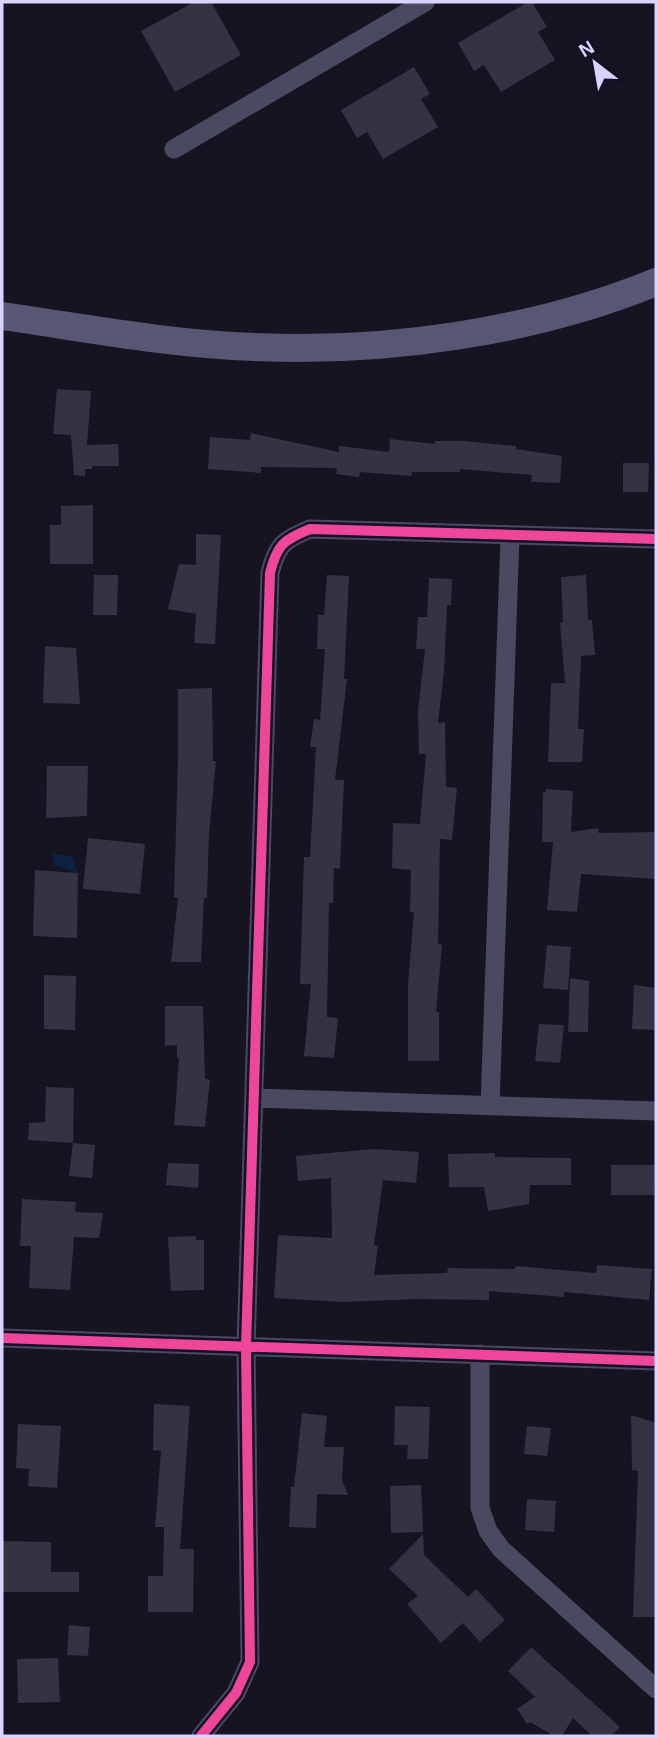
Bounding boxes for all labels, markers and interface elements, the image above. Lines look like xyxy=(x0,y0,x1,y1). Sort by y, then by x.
north arrow xyxy=(560,28,630,98)
text: N xyxy=(575,36,598,61)

